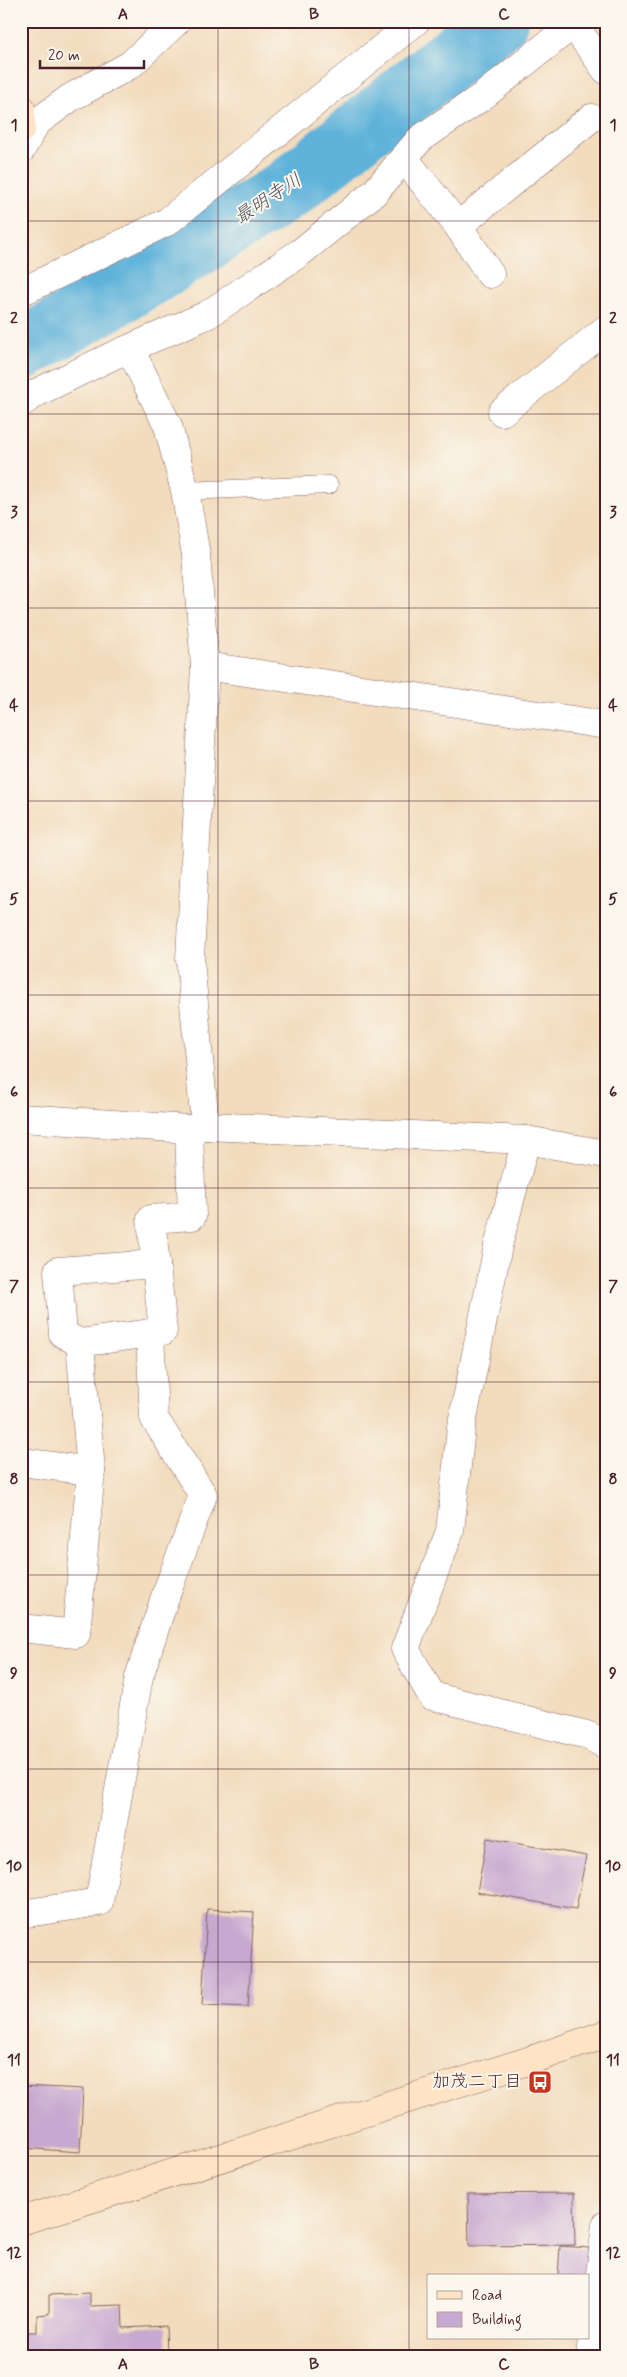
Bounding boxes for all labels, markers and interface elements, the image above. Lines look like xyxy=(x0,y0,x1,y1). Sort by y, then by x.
text: A xyxy=(118,4,128,25)
text: B xyxy=(309,4,319,25)
text: C xyxy=(498,4,510,25)
scale bar xyxy=(40,38,144,70)
text: 20 m xyxy=(48,46,80,66)
text: 1 xyxy=(10,115,18,136)
text: 1 xyxy=(609,115,617,136)
water label: 最明寺川 xyxy=(229,168,307,230)
text: 2 xyxy=(10,308,18,329)
text: 2 xyxy=(609,308,617,329)
text: 3 xyxy=(10,502,18,523)
text: 3 xyxy=(609,502,617,523)
text: 4 xyxy=(9,695,19,716)
text: 4 xyxy=(608,695,618,716)
text: 5 xyxy=(9,889,19,910)
text: 5 xyxy=(608,889,618,910)
text: 6 xyxy=(10,1082,18,1103)
text: 6 xyxy=(609,1082,617,1103)
text: 7 xyxy=(9,1276,19,1297)
text: 7 xyxy=(608,1276,618,1297)
text: 8 xyxy=(9,1469,19,1490)
text: 8 xyxy=(608,1469,618,1490)
text: 9 xyxy=(10,1663,18,1684)
text: 9 xyxy=(609,1663,617,1684)
text: 10 xyxy=(6,1856,22,1877)
text: 10 xyxy=(605,1856,621,1877)
text: 11 xyxy=(7,2050,21,2071)
text: 11 xyxy=(606,2050,620,2071)
bus stop icon: 加茂二丁目 xyxy=(527,2069,553,2095)
place label: 加茂二丁目 xyxy=(432,2070,522,2094)
text: 12 xyxy=(6,2243,22,2264)
text: 12 xyxy=(605,2243,621,2264)
legend xyxy=(427,2274,590,2340)
text: Road xyxy=(472,2286,502,2306)
text: Building xyxy=(472,2310,522,2331)
text: A xyxy=(118,2354,128,2375)
text: B xyxy=(309,2354,319,2375)
text: C xyxy=(498,2354,510,2375)

